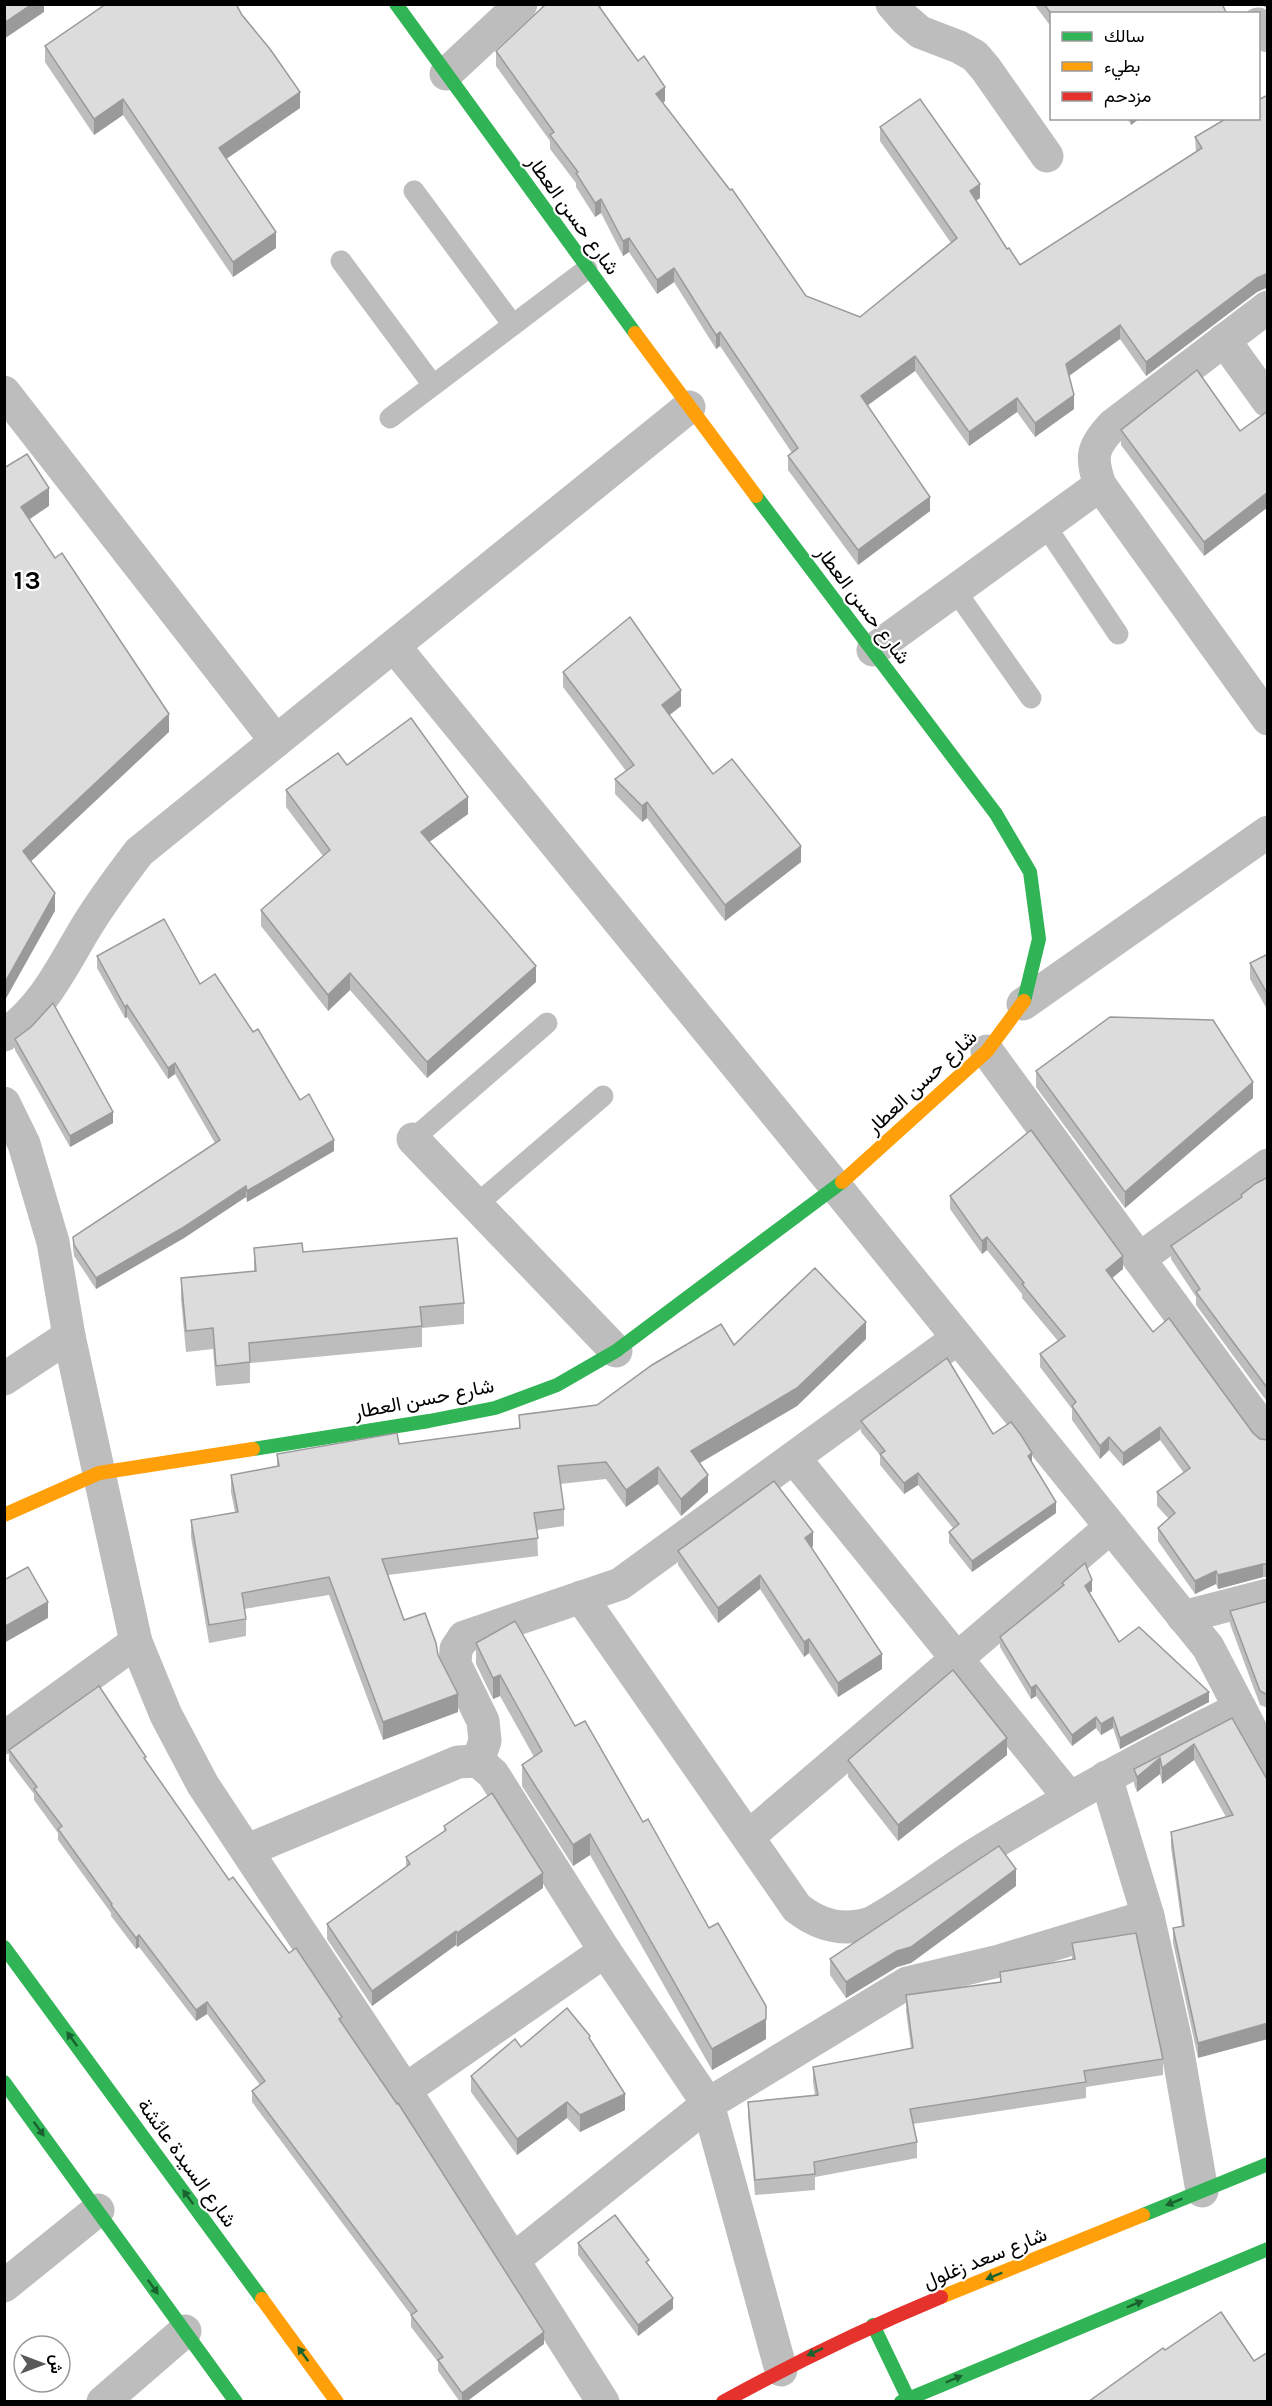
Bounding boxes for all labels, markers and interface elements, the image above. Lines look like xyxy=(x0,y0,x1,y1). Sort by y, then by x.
legend xyxy=(1050,12,1260,120)
text: سالك xyxy=(1104,25,1144,47)
text: بطيء xyxy=(1104,55,1140,81)
text: مزدحم xyxy=(1104,85,1151,108)
street label: شارع حسن العطار xyxy=(520,150,624,280)
street label: شارع حسن العطار xyxy=(809,541,915,670)
district label: 13 xyxy=(14,565,42,596)
street label: شارع حسن العطار xyxy=(862,1025,983,1141)
street label: شارع حسن العطار xyxy=(351,1374,496,1426)
one-way arrow xyxy=(67,2032,79,2047)
street label: شارع السيدة عائشة xyxy=(131,2094,241,2233)
one-way arrow xyxy=(33,2121,45,2137)
one-way arrow xyxy=(182,2189,194,2204)
one-way arrow xyxy=(1165,2197,1183,2207)
street label: شارع سعد زغلول xyxy=(920,2223,1051,2295)
one-way arrow xyxy=(985,2272,1003,2281)
one-way arrow xyxy=(147,2279,158,2295)
one-way arrow xyxy=(1126,2299,1144,2309)
north arrow xyxy=(12,2334,72,2394)
one-way arrow xyxy=(297,2347,309,2362)
one-way arrow xyxy=(806,2348,823,2357)
text: ش xyxy=(47,2354,66,2374)
one-way arrow xyxy=(946,2374,964,2384)

